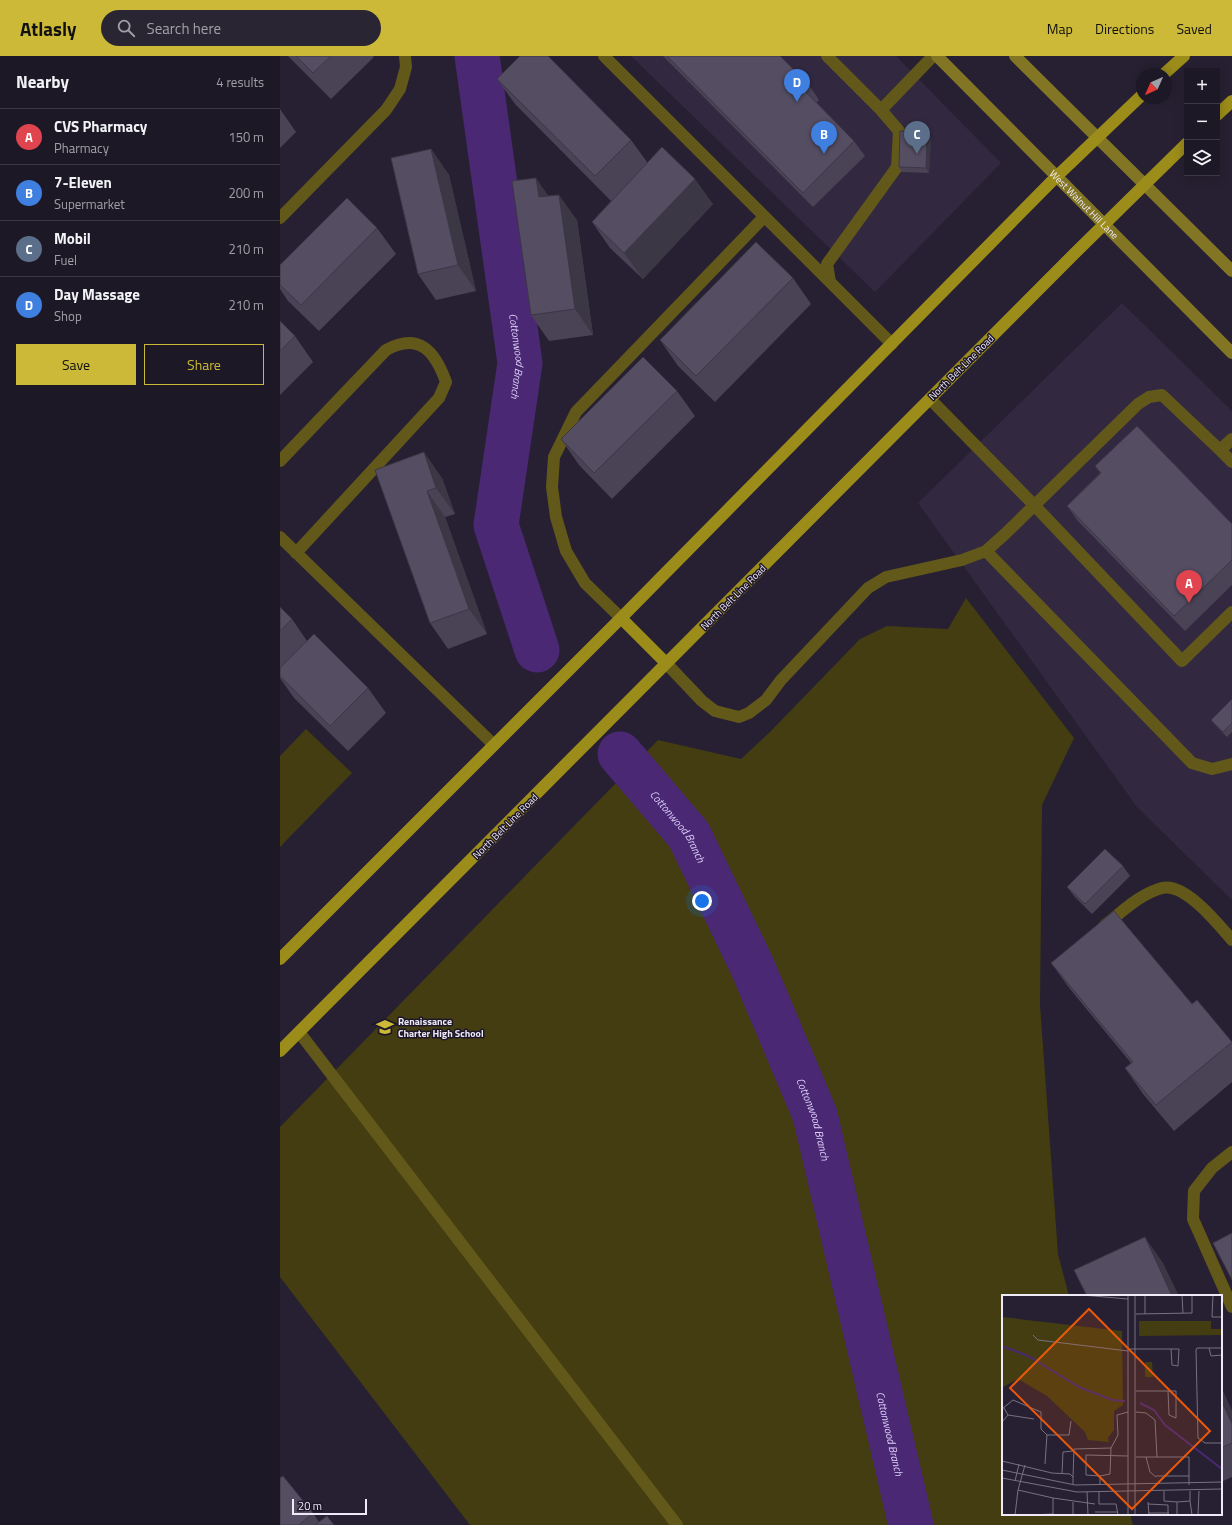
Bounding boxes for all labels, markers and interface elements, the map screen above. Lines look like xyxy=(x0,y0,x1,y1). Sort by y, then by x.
search box xyxy=(101,10,381,46)
text: Atlasly xyxy=(20,14,77,43)
icon: search xyxy=(115,17,137,39)
text: Search here xyxy=(147,17,221,40)
text: Map xyxy=(1047,18,1073,39)
text: Directions xyxy=(1095,18,1154,39)
text: Saved xyxy=(1176,18,1212,39)
north arrow xyxy=(1136,68,1172,104)
map controls xyxy=(1184,68,1220,176)
button: + xyxy=(1184,68,1220,104)
text: Nearby xyxy=(16,69,69,95)
pin: D xyxy=(784,69,810,102)
text: 4 results xyxy=(216,72,264,92)
button: − xyxy=(1184,104,1220,140)
text: CVS Pharmacy xyxy=(54,115,147,138)
pin: B xyxy=(811,121,837,154)
pin: C xyxy=(904,121,930,154)
text: A xyxy=(25,127,33,147)
text: 150 m xyxy=(228,127,264,147)
text: Pharmacy xyxy=(54,138,109,158)
button: layers xyxy=(1184,140,1220,176)
street label: West Walnut Hill Lane xyxy=(1046,167,1122,243)
text: 7-Eleven xyxy=(54,171,112,194)
text: B xyxy=(25,183,33,203)
text: 200 m xyxy=(228,183,264,203)
text: Supermarket xyxy=(54,194,125,214)
text: Mobil xyxy=(54,227,91,250)
text: C xyxy=(25,239,33,259)
text: 210 m xyxy=(228,239,264,259)
text: Fuel xyxy=(54,250,77,270)
text: Day Massage xyxy=(54,283,140,306)
text: D xyxy=(25,295,33,315)
text: 210 m xyxy=(228,295,264,315)
text: Shop xyxy=(54,306,82,326)
water label: Cottonwood Branch xyxy=(505,312,528,400)
street label: North Belt Line Road xyxy=(925,331,997,403)
button: Save xyxy=(16,344,136,385)
button: Share xyxy=(144,344,264,385)
street label: North Belt Line Road xyxy=(697,561,769,633)
pin: A xyxy=(1176,570,1202,603)
water label: Cottonwood Branch xyxy=(646,787,709,866)
street label: North Belt Line Road xyxy=(469,790,541,862)
your location xyxy=(692,891,712,911)
place label: Renaissance Charter High School xyxy=(398,1014,484,1041)
school or university icon: Renaissance Charter High School xyxy=(375,1017,395,1037)
water label: Cottonwood Branch xyxy=(792,1075,834,1163)
inset map xyxy=(1002,1295,1222,1515)
water label: Cottonwood Branch xyxy=(872,1390,907,1478)
scale bar xyxy=(292,1497,367,1516)
text: 20 m xyxy=(298,1498,322,1514)

